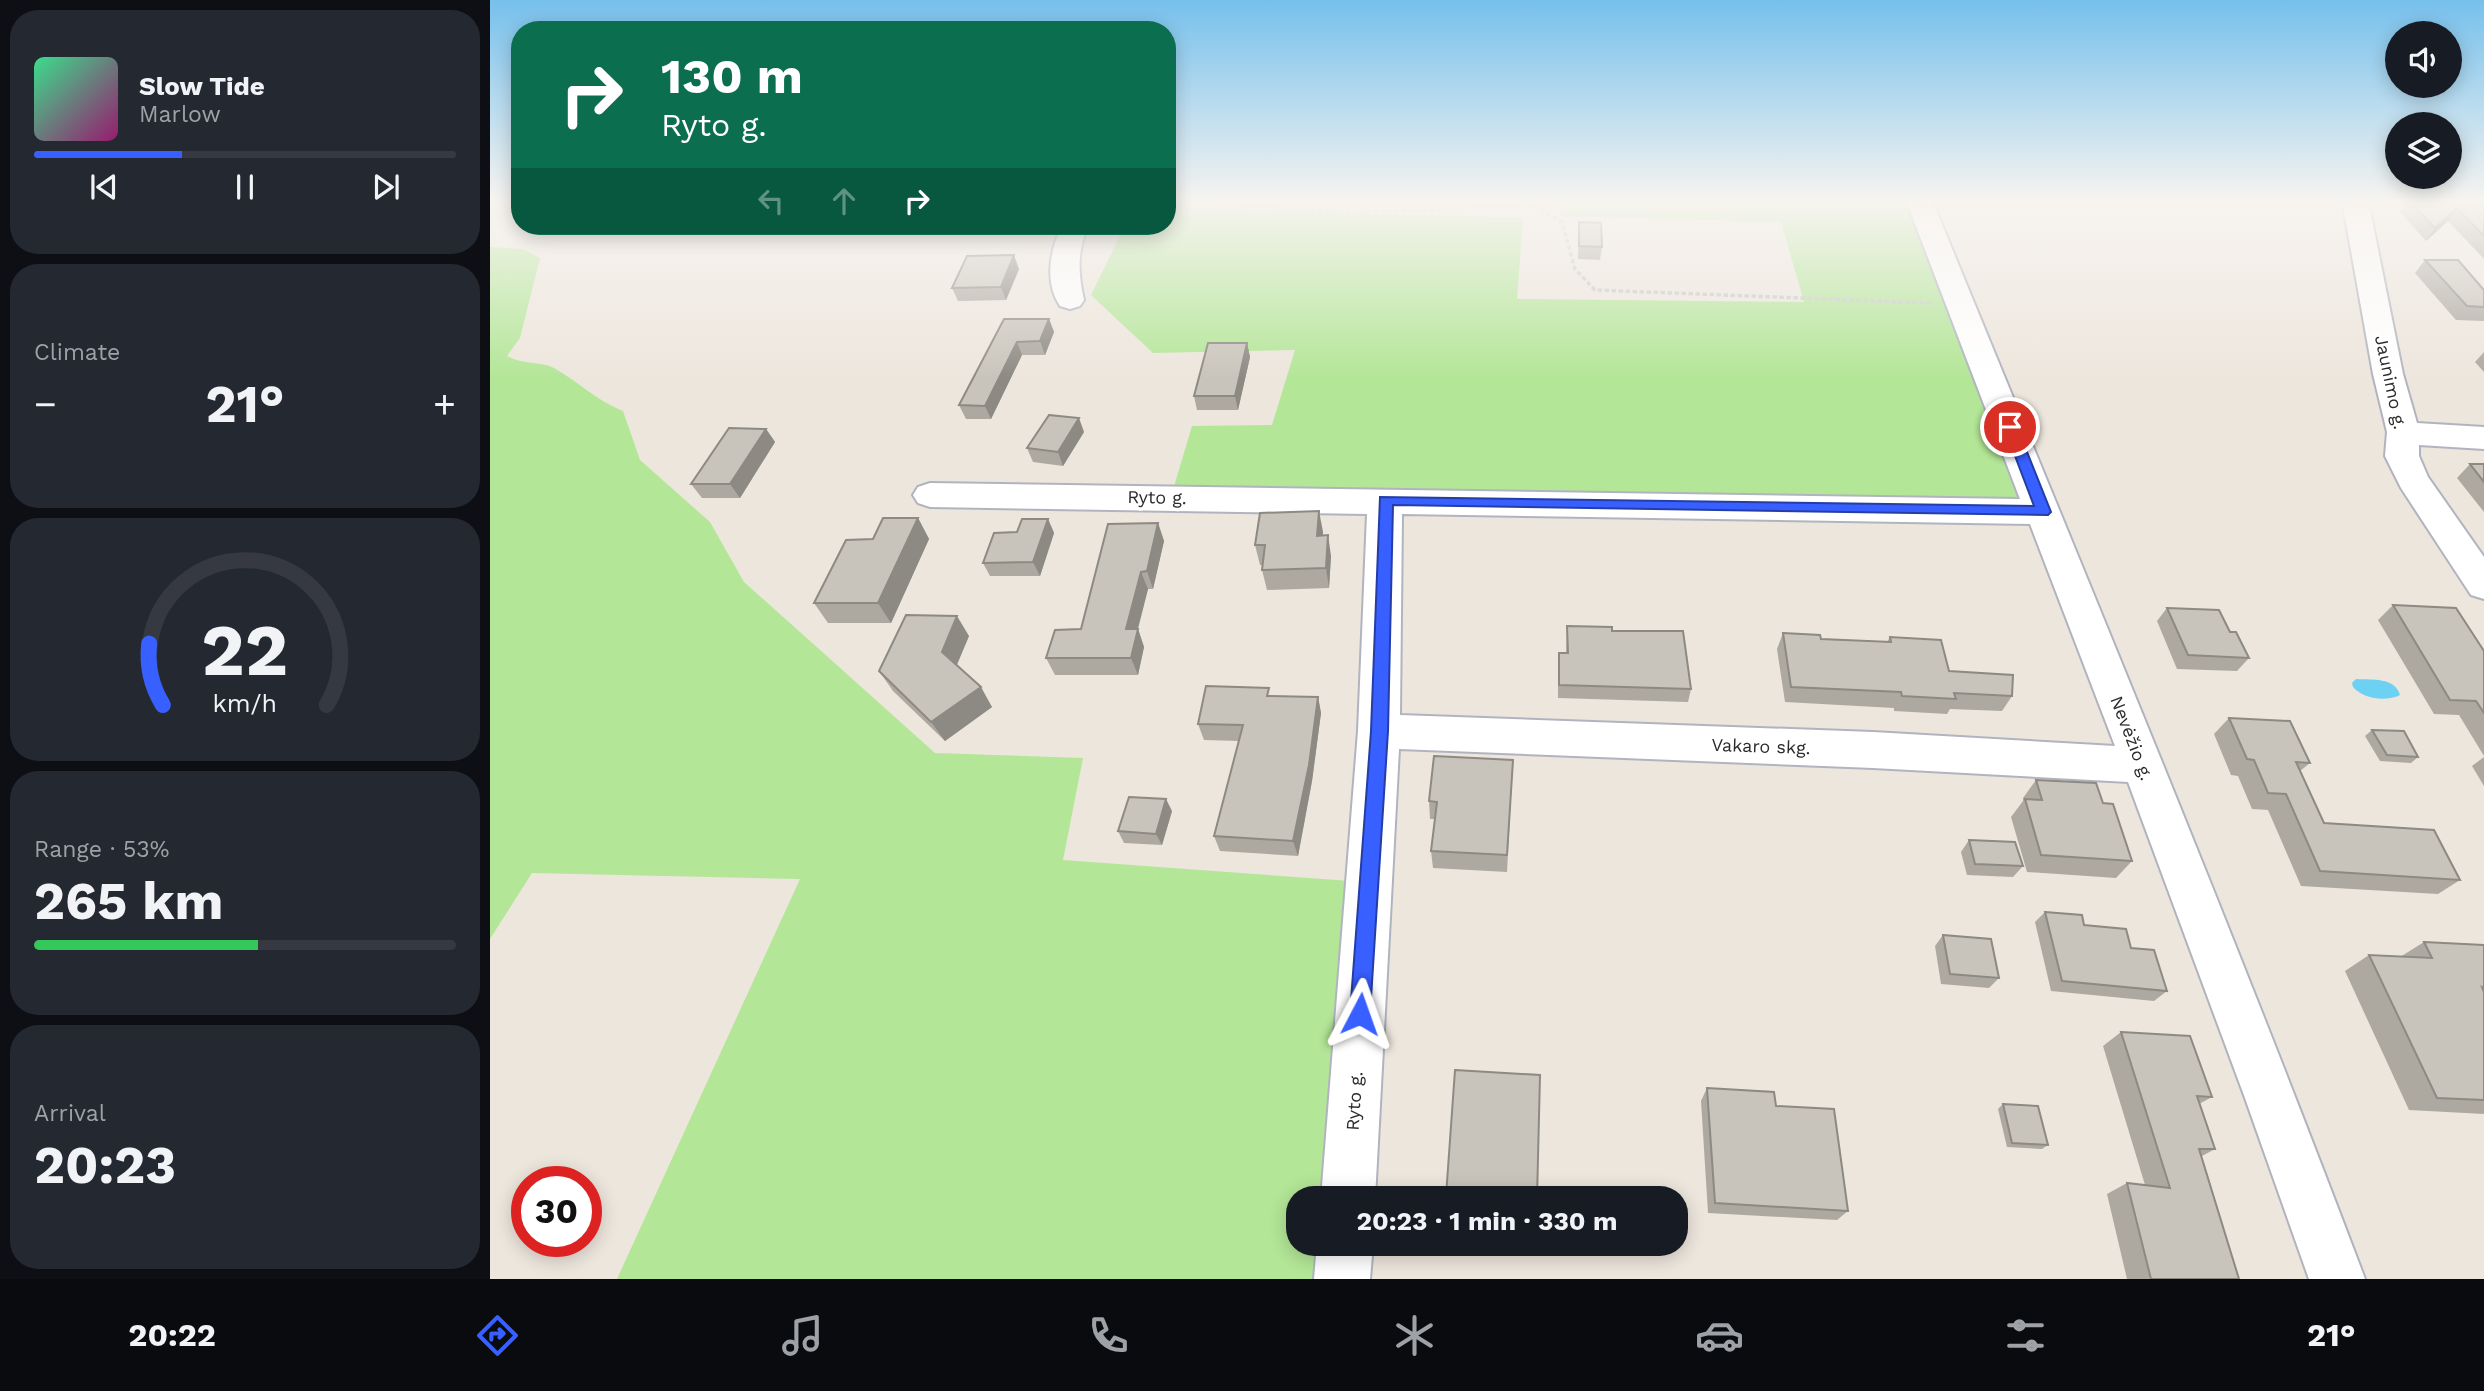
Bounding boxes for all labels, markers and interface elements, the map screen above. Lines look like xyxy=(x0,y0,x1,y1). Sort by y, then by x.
map controls xyxy=(2385,21,2462,189)
button: sound xyxy=(2385,21,2462,98)
text: 130 m xyxy=(661,47,803,105)
icon: right xyxy=(546,49,637,140)
text: Slow Tide xyxy=(139,71,265,101)
text: Marlow xyxy=(139,101,221,128)
text: Ryto g. xyxy=(661,106,767,144)
button: layers xyxy=(2385,112,2462,189)
icon: previous xyxy=(85,168,123,206)
icon: pause xyxy=(226,168,264,206)
icon: next xyxy=(367,168,405,206)
icon: left xyxy=(752,182,790,220)
icon: ahead xyxy=(825,182,863,220)
icon: right xyxy=(898,182,936,220)
street label: Jaunimo g. xyxy=(2371,333,2411,431)
text: Climate xyxy=(34,339,120,366)
text: 21° xyxy=(205,374,285,435)
text: − xyxy=(34,382,57,426)
text: + xyxy=(433,382,456,426)
pin xyxy=(1980,397,2040,457)
icon: arrive xyxy=(1991,408,2029,446)
street label: Ryto g. xyxy=(1127,486,1187,508)
text: 22 xyxy=(202,608,288,694)
text: km/h xyxy=(213,689,277,718)
street label: Nevėžio g. xyxy=(2106,693,2158,783)
street label: Vakaro skg. xyxy=(1711,734,1811,758)
text: Range · 53% xyxy=(34,836,169,863)
text: 265 km xyxy=(34,871,224,932)
position arrow xyxy=(1323,977,1397,1051)
street label: Ryto g. xyxy=(1341,1071,1367,1131)
text: Arrival xyxy=(34,1100,106,1127)
text: 20:23 xyxy=(34,1135,176,1196)
speed limit sign: 30 xyxy=(511,1166,602,1257)
text: 20:23 · 1 min · 330 m xyxy=(1356,1206,1618,1236)
icon: directions xyxy=(473,1311,522,1360)
icon: music xyxy=(778,1311,827,1360)
icon: phone xyxy=(1084,1311,1133,1360)
icon: climate xyxy=(1390,1311,1439,1360)
icon: car xyxy=(1695,1311,1744,1360)
icon: filters xyxy=(2001,1311,2050,1360)
text: 20:22 xyxy=(128,1316,216,1354)
text: 21° xyxy=(2307,1316,2356,1354)

